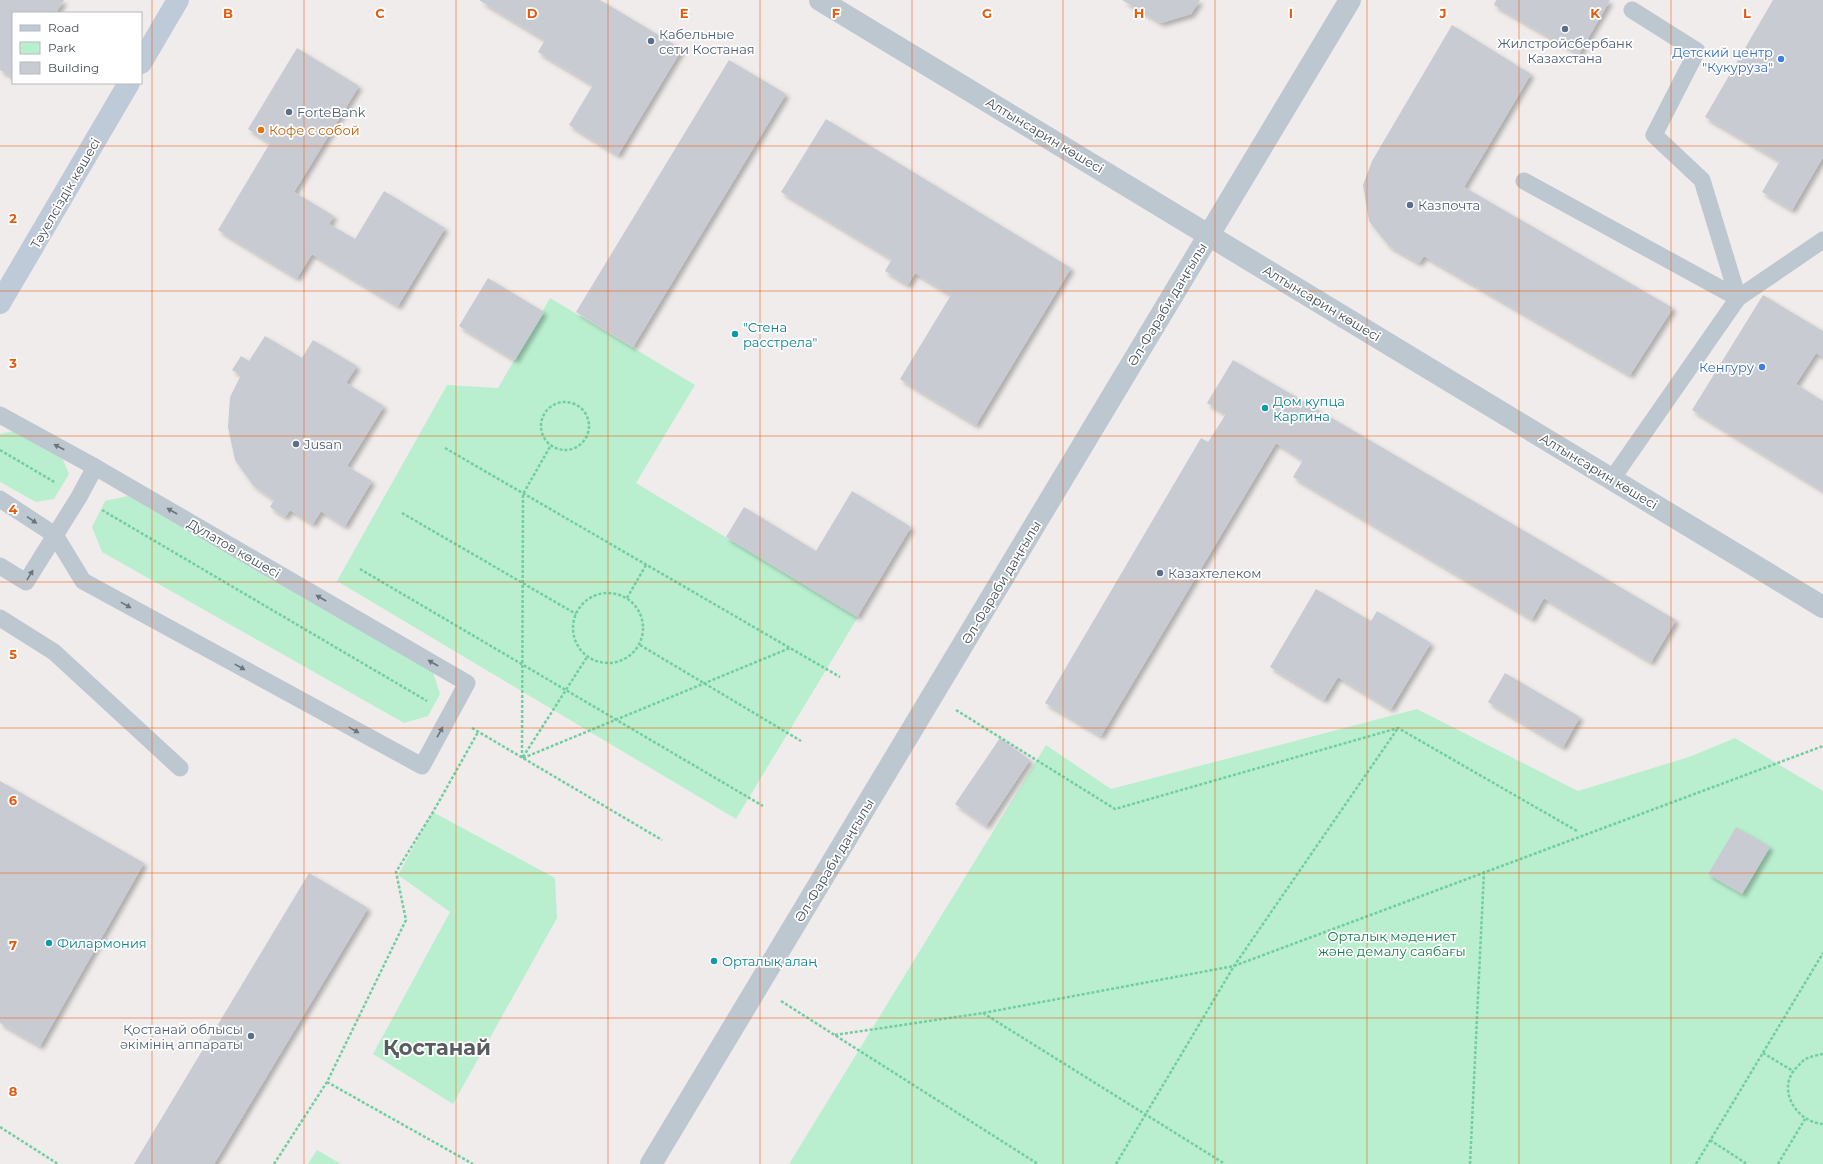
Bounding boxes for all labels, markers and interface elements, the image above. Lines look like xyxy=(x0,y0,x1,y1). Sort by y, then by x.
text: B xyxy=(223,5,233,21)
text: C xyxy=(375,5,385,21)
text: D xyxy=(527,5,538,21)
text: E xyxy=(680,5,689,21)
text: F xyxy=(832,5,840,21)
text: G xyxy=(982,5,992,21)
text: H xyxy=(1134,5,1144,21)
text: I xyxy=(1289,5,1293,21)
text: J xyxy=(1438,5,1447,21)
text: K xyxy=(1590,5,1600,21)
text: L xyxy=(1743,5,1751,21)
legend xyxy=(12,12,142,84)
text: Road xyxy=(48,20,79,35)
marker: Жилстройсбербанк Казахстана xyxy=(1560,24,1570,34)
place label: Кабельные сети Костаная xyxy=(659,26,755,57)
place label: Жилстройсбербанк Казахстана xyxy=(1498,35,1633,66)
marker: Кабельные сети Костаная xyxy=(646,36,656,46)
text: Park xyxy=(48,40,76,55)
place label: Детский центр "Кукуруза" xyxy=(1672,44,1773,75)
marker: Детский центр "Кукуруза" xyxy=(1776,54,1786,64)
text: Building xyxy=(48,60,99,75)
street label: Алтынсарин көшесі xyxy=(983,93,1107,177)
place label: ForteBank xyxy=(297,104,366,120)
marker: ForteBank xyxy=(284,107,294,117)
place label: Кофе с собой xyxy=(269,122,360,138)
marker: Кофе с собой xyxy=(256,125,266,135)
street label: Тәуелсіздік көшесі xyxy=(27,135,103,251)
place label: Казпочта xyxy=(1418,197,1480,213)
marker: Казпочта xyxy=(1405,200,1415,210)
text: 2 xyxy=(9,210,17,226)
street label: Әл-Фараби даңғылы xyxy=(1124,240,1210,368)
street label: Алтынсарин көшесі xyxy=(1260,261,1384,345)
place label: "Стена расстрела" xyxy=(743,319,817,350)
marker: "Стена расстрела" xyxy=(730,329,740,339)
text: 3 xyxy=(8,355,17,371)
place label: Кенгуру xyxy=(1699,359,1755,375)
marker: Кенгуру xyxy=(1757,362,1767,372)
place label: Дом купца Каргина xyxy=(1273,393,1345,424)
marker: Дом купца Каргина xyxy=(1260,403,1270,413)
street label: Алтынсарин көшесі xyxy=(1537,429,1661,513)
place label: Jusan xyxy=(303,436,342,452)
marker: Jusan xyxy=(291,439,301,449)
one-way arrow xyxy=(53,444,65,450)
text: 4 xyxy=(9,501,18,517)
one-way arrow xyxy=(166,508,178,515)
street label: Дулатов көшесі xyxy=(185,515,283,581)
one-way arrow xyxy=(27,516,38,524)
street label: Әл-Фараби даңғылы xyxy=(958,518,1044,646)
place label: Казахтелеком xyxy=(1168,565,1262,581)
marker: Казахтелеком xyxy=(1155,568,1165,578)
one-way arrow xyxy=(27,569,34,581)
one-way arrow xyxy=(315,594,327,601)
one-way arrow xyxy=(121,601,132,608)
text: 5 xyxy=(9,646,17,662)
one-way arrow xyxy=(427,660,439,667)
one-way arrow xyxy=(235,664,246,670)
one-way arrow xyxy=(349,726,360,733)
one-way arrow xyxy=(437,726,444,738)
text: 6 xyxy=(9,792,18,808)
street label: Әл-Фараби даңғылы xyxy=(791,796,877,924)
park label: Орталық мәдениет және демалу саябағы xyxy=(1318,928,1466,959)
place label: Филармония xyxy=(57,935,147,951)
text: 7 xyxy=(9,937,17,953)
marker: Филармония xyxy=(44,938,54,948)
place label: Орталық алаң xyxy=(722,953,817,969)
marker: Орталық алаң xyxy=(709,956,719,966)
place label: Қостанай облысы әкімінің аппараты xyxy=(120,1021,243,1052)
marker: Қостанай облысы әкімінің аппараты xyxy=(246,1031,256,1041)
district label: Қостанай xyxy=(383,1035,491,1060)
text: 8 xyxy=(9,1083,18,1099)

